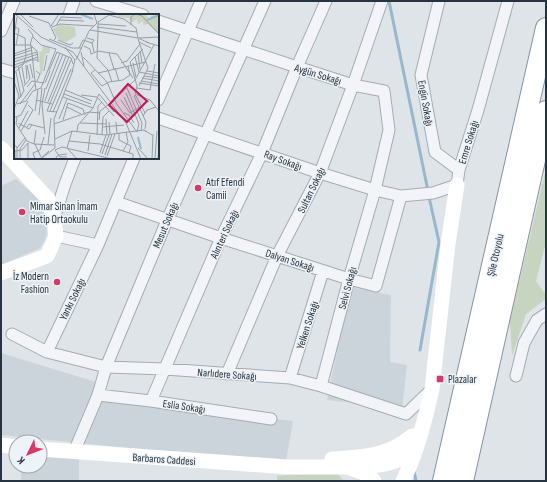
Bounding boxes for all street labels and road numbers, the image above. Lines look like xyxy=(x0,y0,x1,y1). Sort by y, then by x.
street label: Aygün Sokağı xyxy=(292,61,343,88)
street label: Engin Sokağı xyxy=(415,79,436,127)
street label: Emre Sokağı xyxy=(456,119,481,166)
street label: Ray Sokağı xyxy=(262,148,303,173)
street label: Sultan Sokağı xyxy=(295,165,328,215)
street label: Mesut Sokağı xyxy=(150,200,181,250)
street label: Alınteri Sokağı xyxy=(207,208,241,262)
street label: Şile Otoyolu xyxy=(484,232,507,278)
street label: Dalyan Sokağı xyxy=(264,246,316,274)
street label: Selvi Sokağı xyxy=(336,265,359,311)
street label: Yankı Sokağı xyxy=(57,276,88,322)
street label: Yelken Sokağı xyxy=(294,300,321,351)
street label: Narlıdere Sokağı xyxy=(197,366,257,383)
street label: Eslia Sokağı xyxy=(162,397,206,416)
street label: Barbaros Caddesi xyxy=(132,451,196,468)

